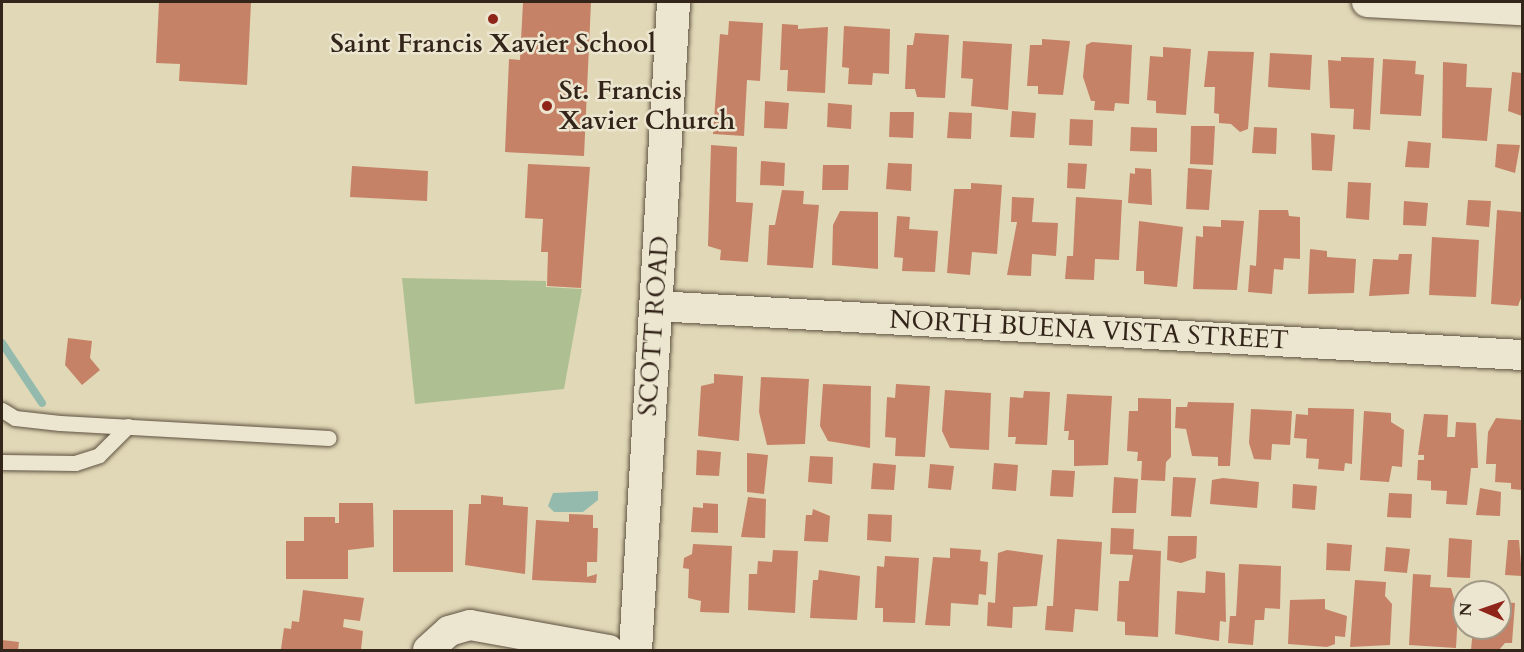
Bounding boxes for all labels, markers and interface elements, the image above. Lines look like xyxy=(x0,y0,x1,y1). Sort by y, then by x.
marker: Saint Francis Xavier School xyxy=(486,12,500,26)
place label: Saint Francis Xavier School xyxy=(330,28,656,60)
place label: St. Francis Xavier Church xyxy=(559,75,735,136)
marker: St. Francis Xavier Church xyxy=(540,99,554,113)
street label: SCOTT ROAD xyxy=(632,235,676,417)
street label: NORTH BUENA VISTA STREET xyxy=(889,304,1289,356)
north arrow xyxy=(1452,580,1512,640)
text: N xyxy=(1455,602,1477,617)

